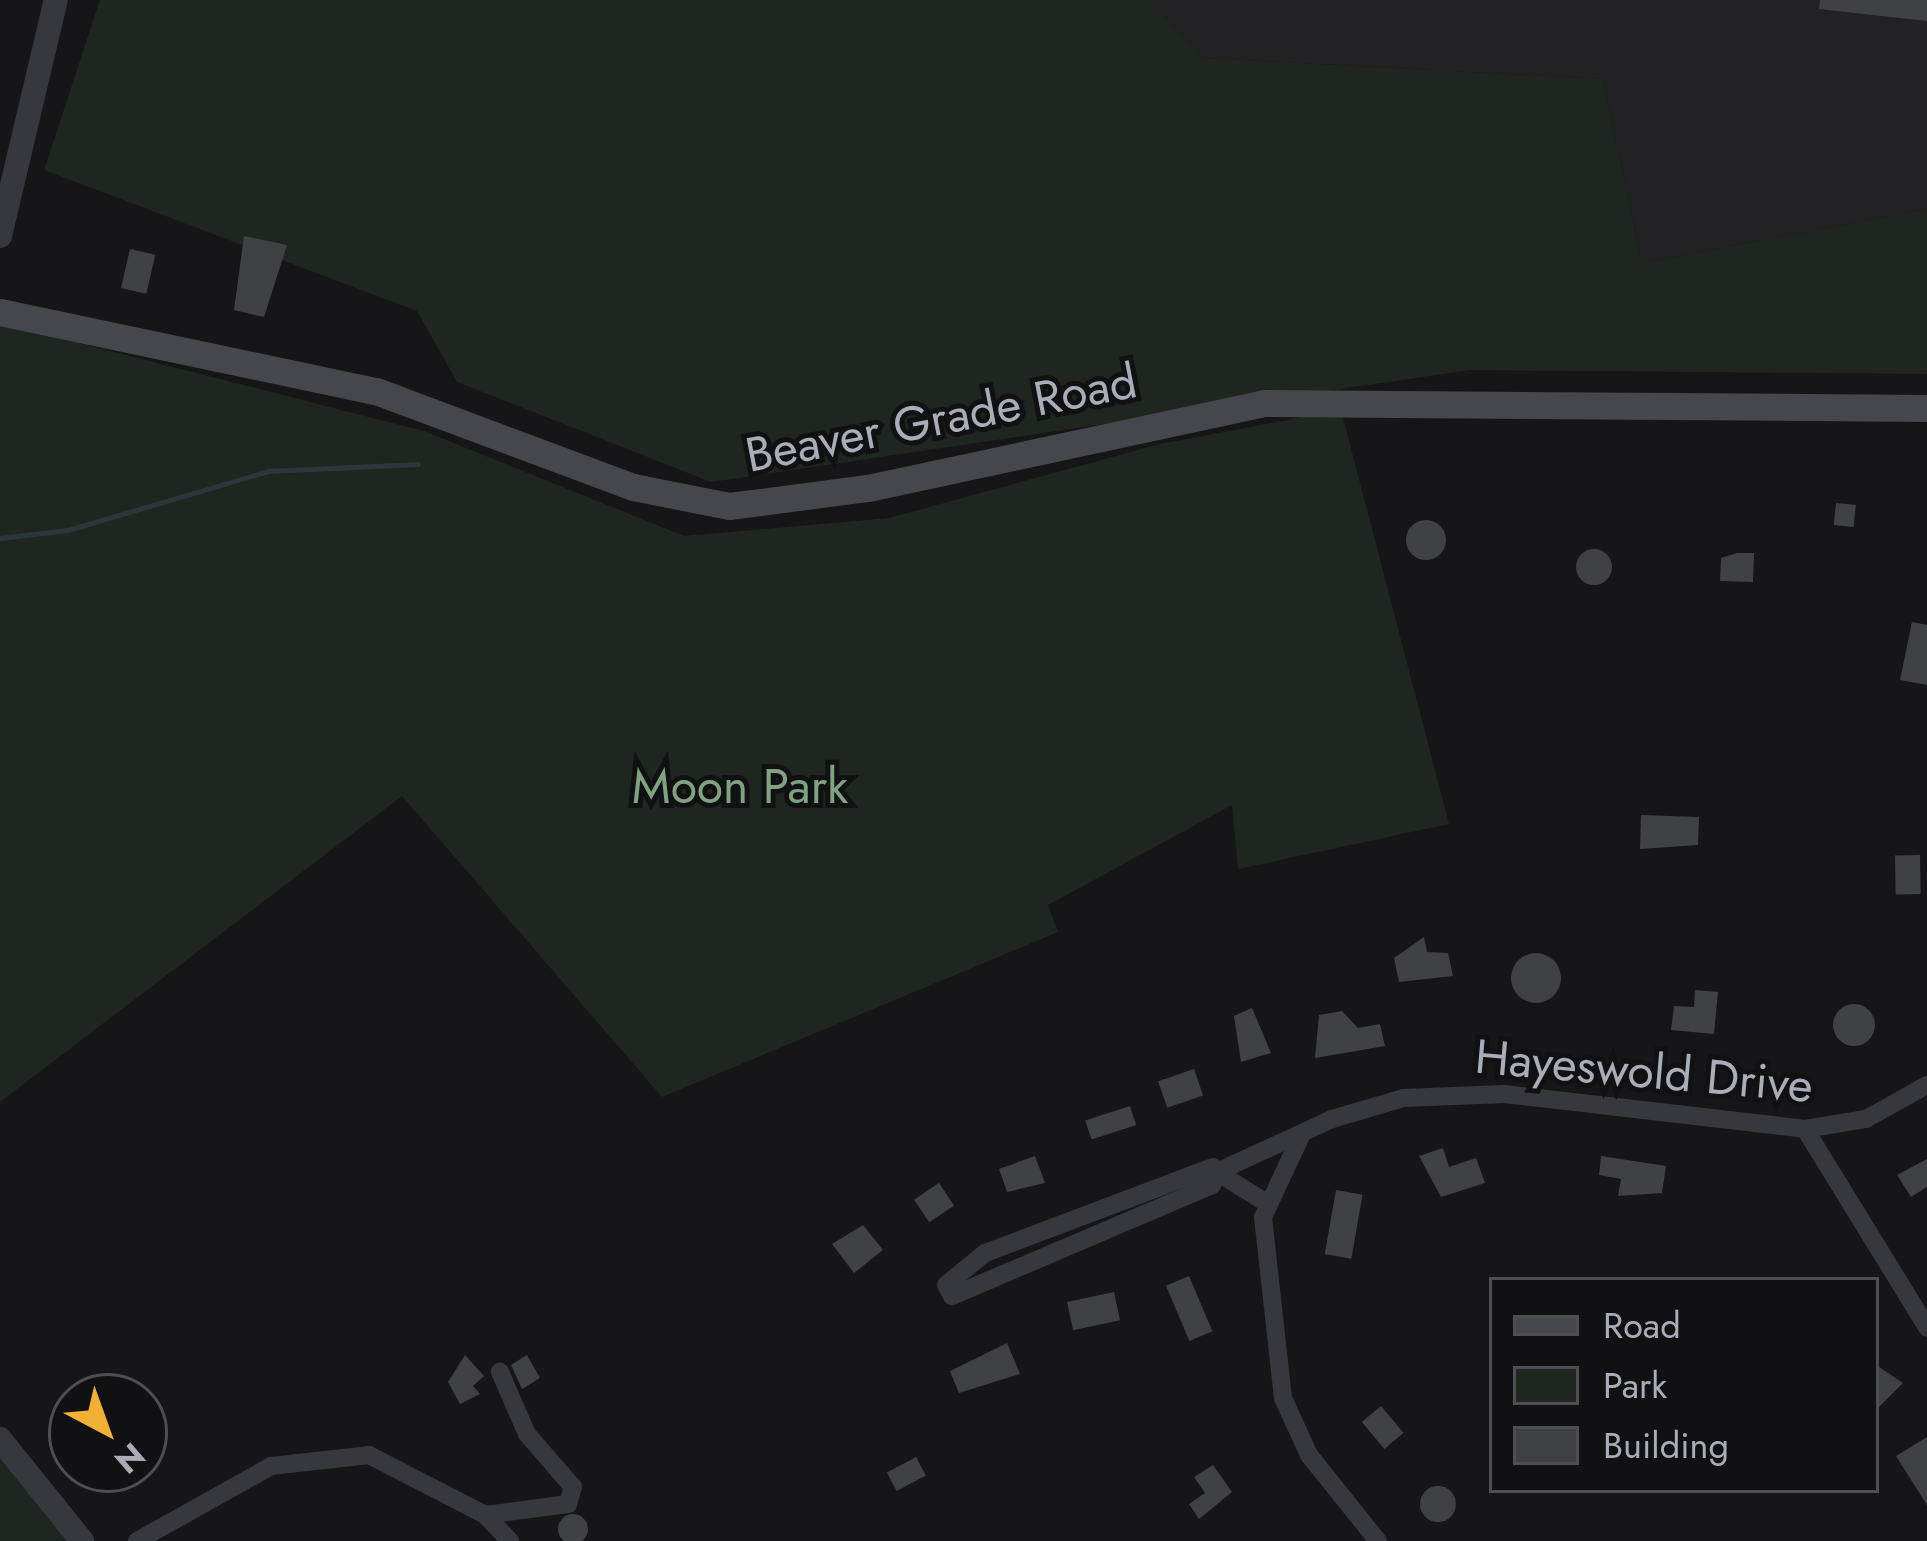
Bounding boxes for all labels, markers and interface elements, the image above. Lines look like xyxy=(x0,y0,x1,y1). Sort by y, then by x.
street label: Beaver Grade Road xyxy=(741,352,1141,484)
park label: Moon Park xyxy=(632,758,848,816)
street label: Hayeswold Drive xyxy=(1473,1028,1815,1114)
legend xyxy=(1489,1277,1879,1493)
text: Road xyxy=(1603,1299,1681,1351)
text: Park xyxy=(1603,1359,1667,1411)
north arrow xyxy=(48,1373,168,1493)
text: Building xyxy=(1603,1419,1729,1471)
text: N xyxy=(105,1432,155,1485)

